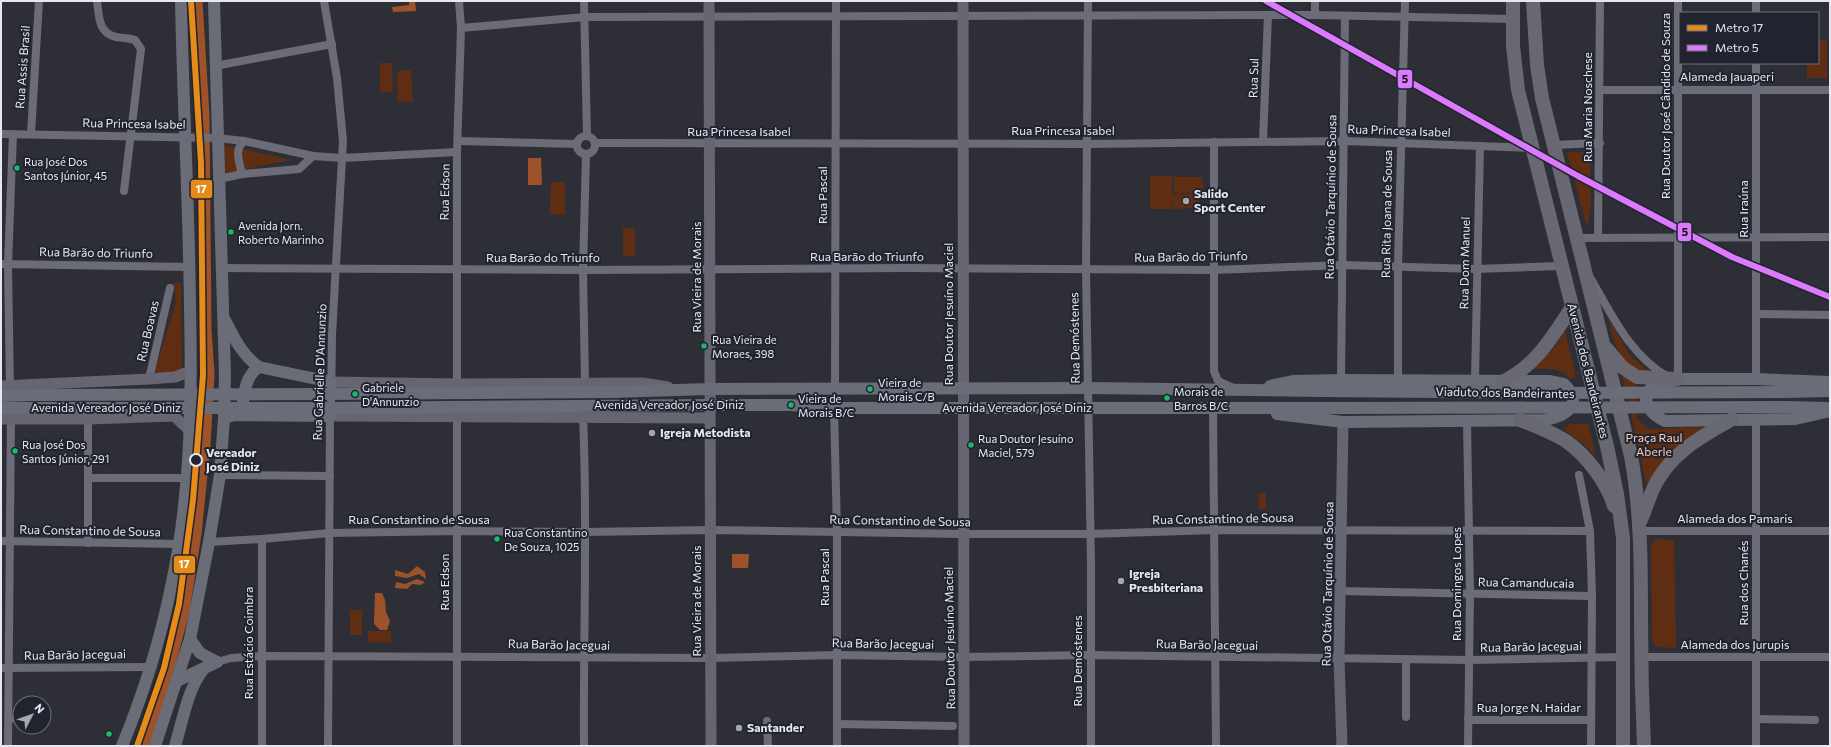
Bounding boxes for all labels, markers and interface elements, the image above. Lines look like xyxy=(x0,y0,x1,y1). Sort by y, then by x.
legend xyxy=(1679,12,1819,64)
street label: Rua Doutor José Cândido de Souza xyxy=(1658,13,1673,199)
text: Metro 17 xyxy=(1715,20,1763,34)
street label: Rua Assis Brasil xyxy=(12,25,32,109)
text: Metro 5 xyxy=(1715,40,1759,54)
street label: Rua Maria Noschese xyxy=(1580,52,1594,162)
street label: Rua Sul xyxy=(1245,58,1261,98)
line badge: 5 xyxy=(1397,69,1413,89)
street label: Alameda Jauaperi xyxy=(1680,69,1774,84)
text: 5 xyxy=(1402,72,1408,85)
street label: Rua Princesa Isabel xyxy=(82,115,186,131)
street label: Rua Otávio Tarquínio de Sousa xyxy=(1322,115,1338,279)
street label: Rua Princesa Isabel xyxy=(1347,121,1451,139)
street label: Rua Princesa Isabel xyxy=(1011,123,1115,137)
street label: Rua Princesa Isabel xyxy=(687,124,791,138)
street label: Rua Rita Joana de Sousa xyxy=(1378,150,1395,278)
place label: Rua José Dos Santos Júnior, 45 xyxy=(24,155,107,183)
marker: Rua José Dos Santos Júnior, 45 xyxy=(12,163,22,173)
street label: Rua Edson xyxy=(437,163,451,221)
street label: Rua Pascal xyxy=(815,166,829,224)
line badge: 17 xyxy=(190,179,213,199)
street label: Rua Iraúna xyxy=(1736,180,1750,238)
text: 17 xyxy=(195,182,207,195)
place label: Salido Sport Center xyxy=(1194,186,1266,214)
marker: Salido Sport Center xyxy=(1181,196,1191,206)
street label: Rua Dom Manuel xyxy=(1456,217,1472,309)
place label: Avenida Jorn. Roberto Marinho xyxy=(238,219,324,246)
street label: Rua Vieira de Morais xyxy=(689,222,703,332)
line badge: 5 xyxy=(1677,222,1692,242)
text: 5 xyxy=(1682,225,1688,238)
marker: Avenida Jorn. Roberto Marinho xyxy=(226,227,236,237)
street label: Rua Doutor Jesuíno Maciel xyxy=(941,243,956,385)
street label: Rua Barão do Triunfo xyxy=(39,244,153,260)
street label: Rua Barão do Triunfo xyxy=(1134,248,1248,264)
street label: Rua Barão do Triunfo xyxy=(810,249,924,263)
street label: Rua Barão do Triunfo xyxy=(486,250,600,264)
street label: Rua Demóstenes xyxy=(1066,292,1082,384)
street label: Rua Boavas xyxy=(133,299,161,363)
street label: Avenida dos Bandeirantes xyxy=(1565,302,1613,440)
street label: Rua Gabrielle D'Annunzio xyxy=(310,303,328,441)
place label: Rua Vieira de Moraes, 398 xyxy=(712,333,777,360)
marker: Rua Vieira de Moraes, 398 xyxy=(699,341,709,351)
place label: Vieira de Morais C/B xyxy=(878,376,935,403)
place label: Gabriele D'Annunzio xyxy=(362,381,420,408)
marker: Vieira de Morais C/B xyxy=(865,384,875,394)
street label: Viaduto dos Bandeirantes xyxy=(1435,384,1575,400)
place label: Morais de Barros B/C xyxy=(1174,385,1228,412)
marker: Gabriele D'Annunzio xyxy=(350,389,360,399)
place label: Vieira de Morais B/C xyxy=(798,392,854,419)
marker: Morais de Barros B/C xyxy=(1162,393,1172,403)
street label: Avenida Vereador José Diniz xyxy=(594,397,744,412)
street label: Avenida Vereador José Diniz xyxy=(31,400,181,415)
marker: Vieira de Morais B/C xyxy=(786,400,796,410)
street label: Avenida Vereador José Diniz xyxy=(942,400,1092,415)
place label: Igreja Metodista xyxy=(660,425,751,439)
marker: Igreja Metodista xyxy=(647,428,657,438)
park label: Praça Raul Aberle xyxy=(1625,430,1683,458)
place label: Rua Doutor Jesuíno Maciel, 579 xyxy=(978,432,1074,459)
place label: Rua José Dos Santos Júnior, 291 xyxy=(22,438,110,466)
marker: Rua Doutor Jesuíno Maciel, 579 xyxy=(966,440,976,450)
place label: Vereador José Diniz xyxy=(206,445,260,474)
marker: Rua José Dos Santos Júnior, 291 xyxy=(10,446,20,456)
marker: Vereador José Diniz xyxy=(189,453,203,467)
street label: Rua Otávio Tarquínio de Sousa xyxy=(1319,502,1335,666)
street label: Rua Constantino de Sousa xyxy=(1152,510,1294,526)
street label: Alameda dos Pamaris xyxy=(1677,511,1793,525)
street label: Rua Constantino de Sousa xyxy=(348,512,490,526)
street label: Rua Constantino de Sousa xyxy=(829,512,971,528)
street label: Rua Constantino de Sousa xyxy=(19,522,161,538)
place label: Rua Constantino De Souza, 1025 xyxy=(504,526,588,553)
street label: Rua Domingos Lopes xyxy=(1449,527,1463,641)
marker: Rua Constantino De Souza, 1025 xyxy=(492,534,502,544)
street label: Rua dos Chanés xyxy=(1736,540,1750,626)
street label: Rua Vieira de Morais xyxy=(689,546,703,656)
street label: Rua Pascal xyxy=(817,548,831,606)
street label: Rua Edson xyxy=(437,554,451,610)
line badge: 17 xyxy=(173,555,196,574)
text: 17 xyxy=(178,557,190,570)
place label: Igreja Presbiteriana xyxy=(1129,566,1203,594)
street label: Rua Doutor Jesuíno Maciel xyxy=(941,567,958,709)
street label: Rua Camanducaia xyxy=(1478,574,1574,590)
marker: Igreja Presbiteriana xyxy=(1116,576,1126,586)
street label: Rua Estácio Coimbra xyxy=(241,587,255,699)
street label: Rua Demóstenes xyxy=(1070,615,1084,707)
street label: Rua Barão Jaceguai xyxy=(832,635,934,652)
street label: Rua Barão Jaceguai xyxy=(508,636,610,653)
street label: Rua Barão Jaceguai xyxy=(1156,636,1258,653)
street label: Alameda dos Jurupis xyxy=(1681,637,1789,652)
street label: Rua Barão Jaceguai xyxy=(1480,638,1582,655)
street label: Rua Barão Jaceguai xyxy=(24,646,126,663)
north arrow xyxy=(12,695,52,735)
street label: Rua Jorge N. Haidar xyxy=(1477,700,1581,715)
text: N xyxy=(32,701,48,715)
place label: Santander xyxy=(747,720,804,734)
marker: Santander xyxy=(734,723,744,733)
unlabelled marker xyxy=(104,729,114,739)

